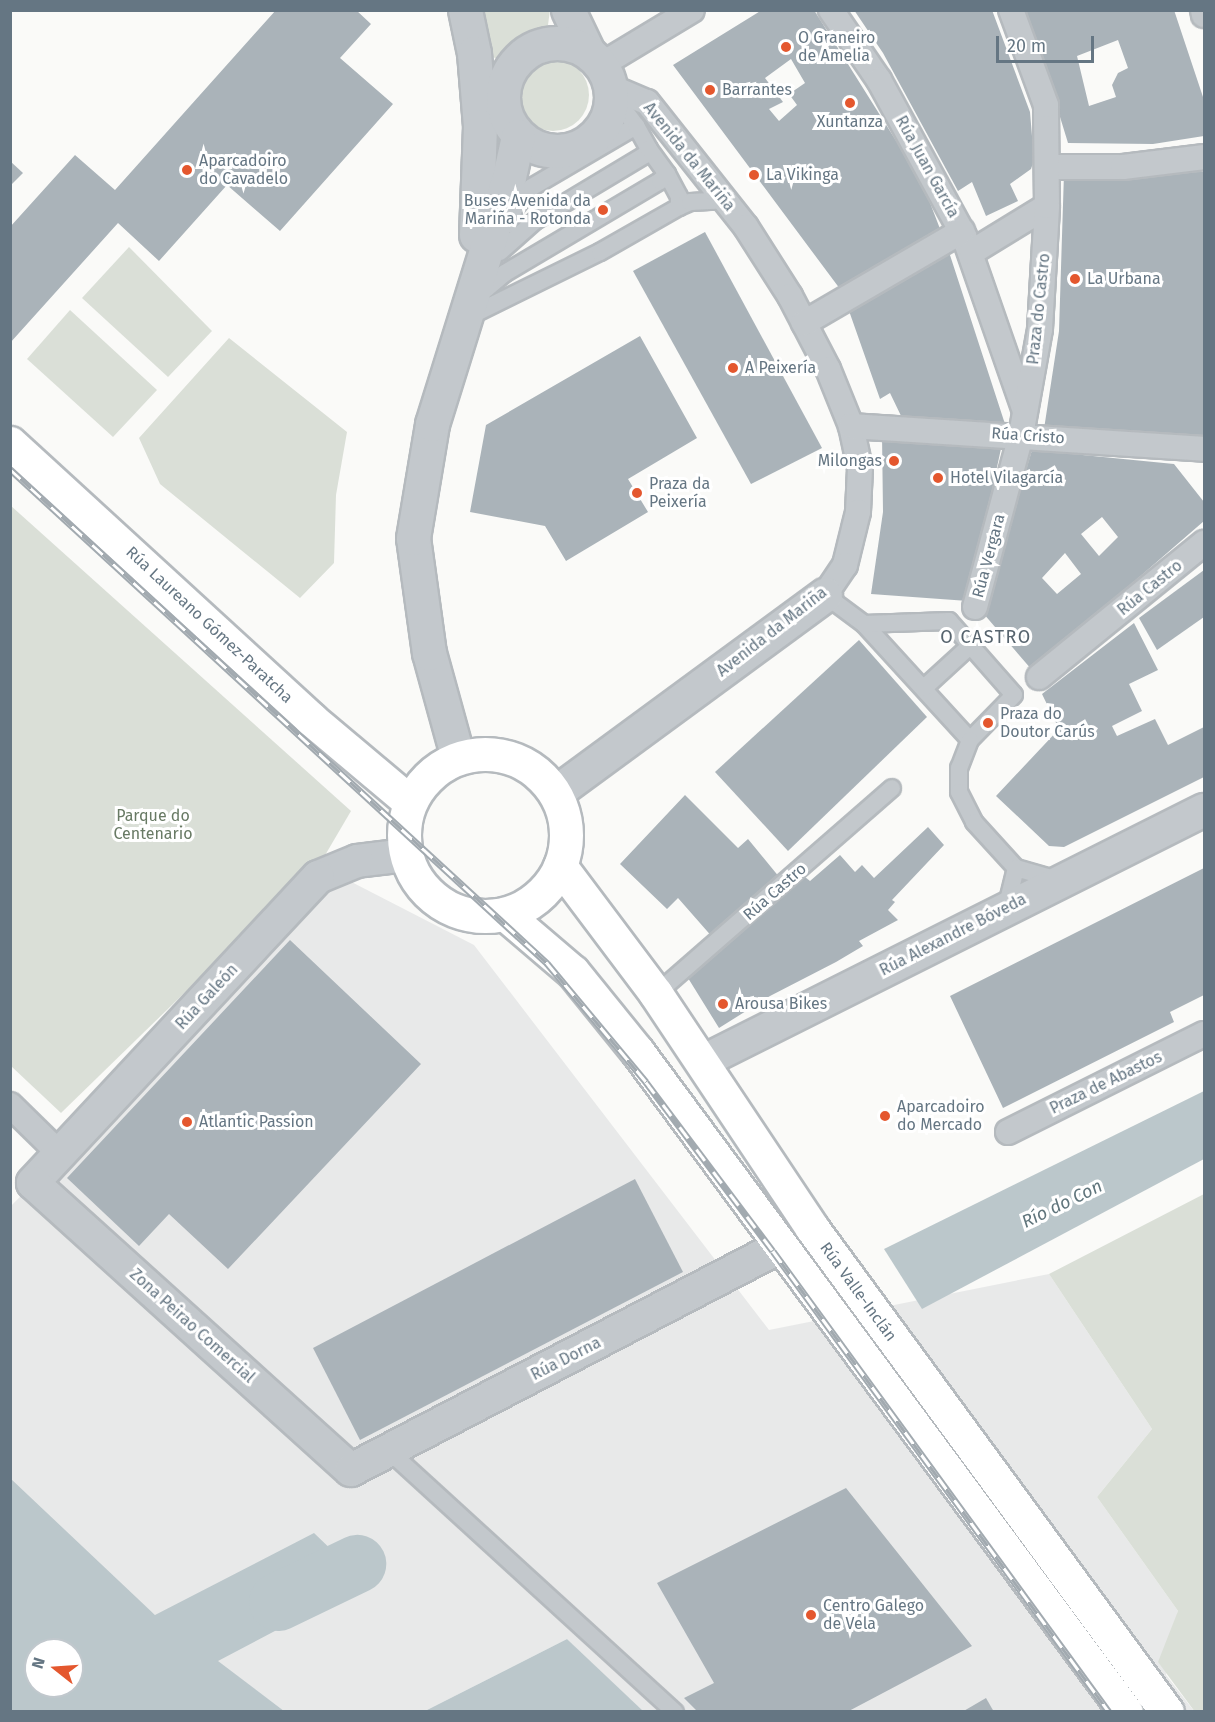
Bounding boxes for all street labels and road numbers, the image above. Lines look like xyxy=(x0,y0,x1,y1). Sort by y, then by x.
street label: Avenida da Mariña xyxy=(639,99,739,215)
street label: Rúa Juan García xyxy=(891,113,963,221)
street label: Praza do Castro xyxy=(1024,252,1054,366)
street label: Rúa Cristo xyxy=(991,424,1065,448)
street label: Rúa Vergara xyxy=(969,512,1009,600)
street label: Rúa Laureano Gómez-Paratcha xyxy=(122,543,296,707)
street label: Rúa Castro xyxy=(1114,556,1186,620)
street label: Avenida da Mariña xyxy=(713,583,831,681)
street label: Rúa Castro xyxy=(739,859,811,925)
street label: Rúa Alexandre Bóveda xyxy=(877,890,1029,980)
street label: Rúa Galeón xyxy=(172,960,242,1034)
street label: Praza de Abastos xyxy=(1047,1048,1165,1118)
street label: Rúa Valle-Inclán xyxy=(816,1239,900,1345)
street label: Zona Peirao Comercial xyxy=(126,1265,258,1387)
street label: Rúa Dorna xyxy=(528,1333,604,1385)

